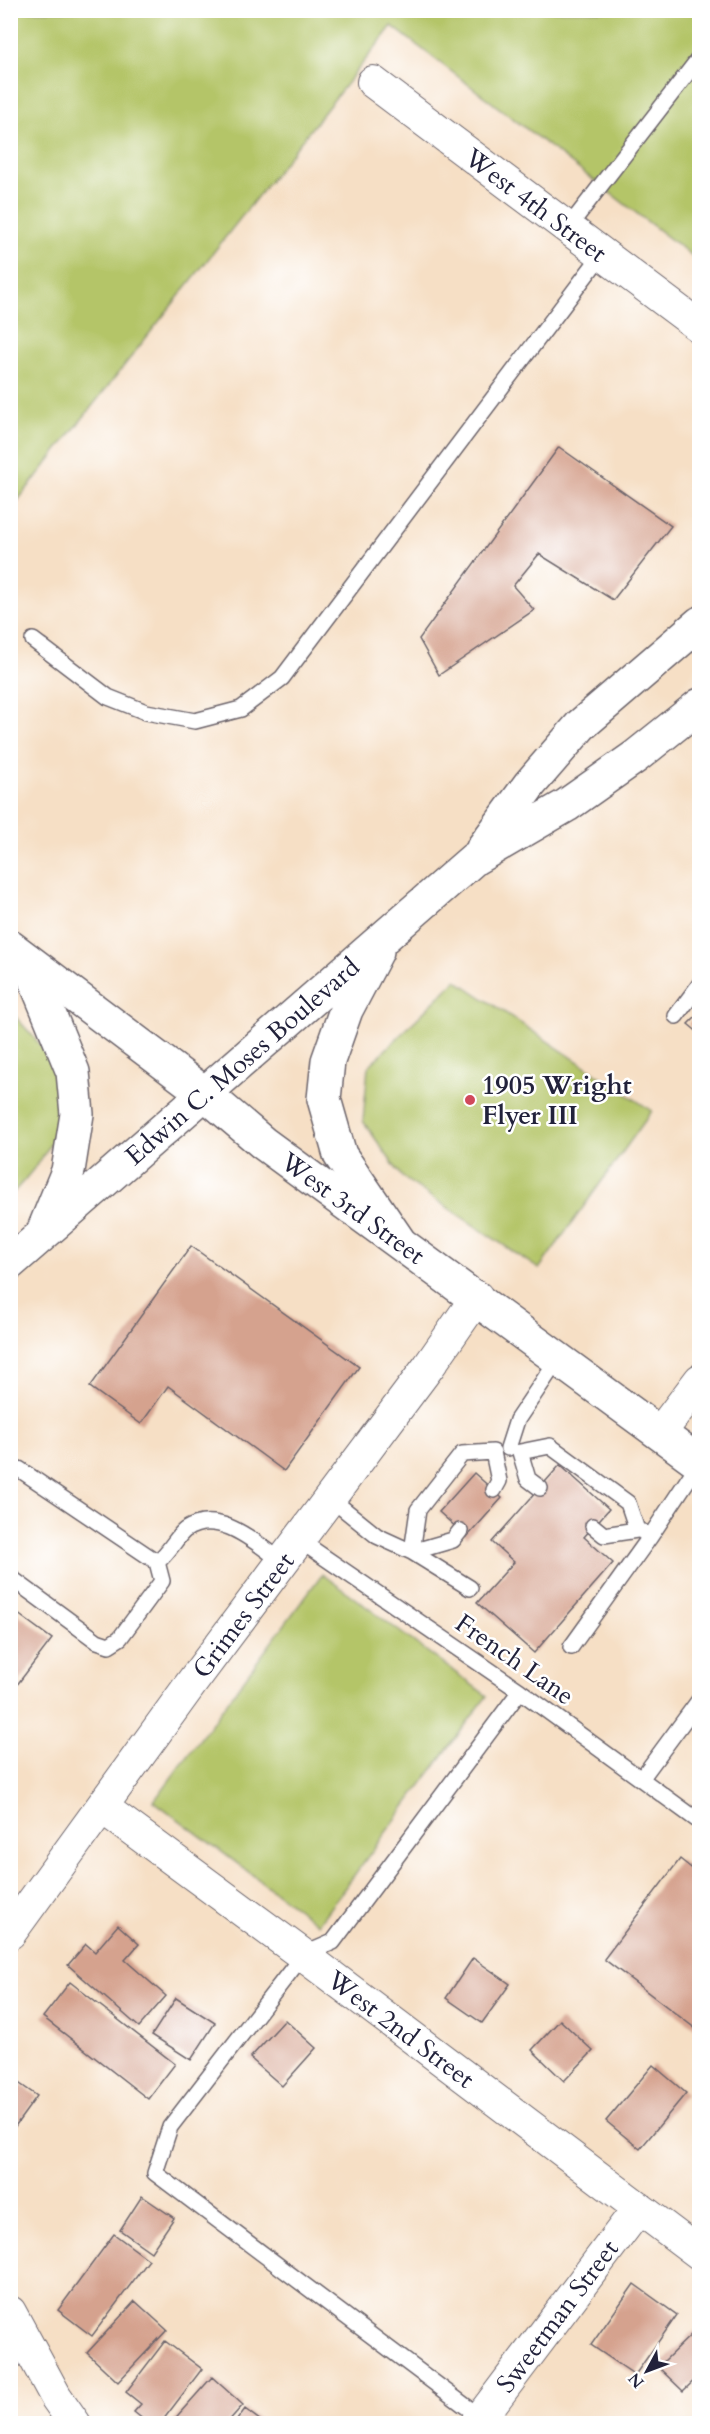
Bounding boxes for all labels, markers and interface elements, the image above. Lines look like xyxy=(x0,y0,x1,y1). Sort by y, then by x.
street label: West 4th Street xyxy=(457,140,614,270)
street label: Edwin C. Moses Boulevard xyxy=(118,950,367,1173)
place label: 1905 Wright Flyer III xyxy=(482,1068,632,1133)
marker: 1905 Wright Flyer III xyxy=(463,1093,477,1107)
street label: West 3rd Street xyxy=(273,1144,432,1273)
street label: Grimes Street xyxy=(184,1545,302,1685)
street label: French Lane xyxy=(448,1606,581,1713)
street label: West 2nd Street xyxy=(319,1962,481,2096)
street label: Sweetman Street xyxy=(488,2233,627,2400)
north arrow xyxy=(617,2341,677,2401)
text: N xyxy=(624,2368,649,2393)

